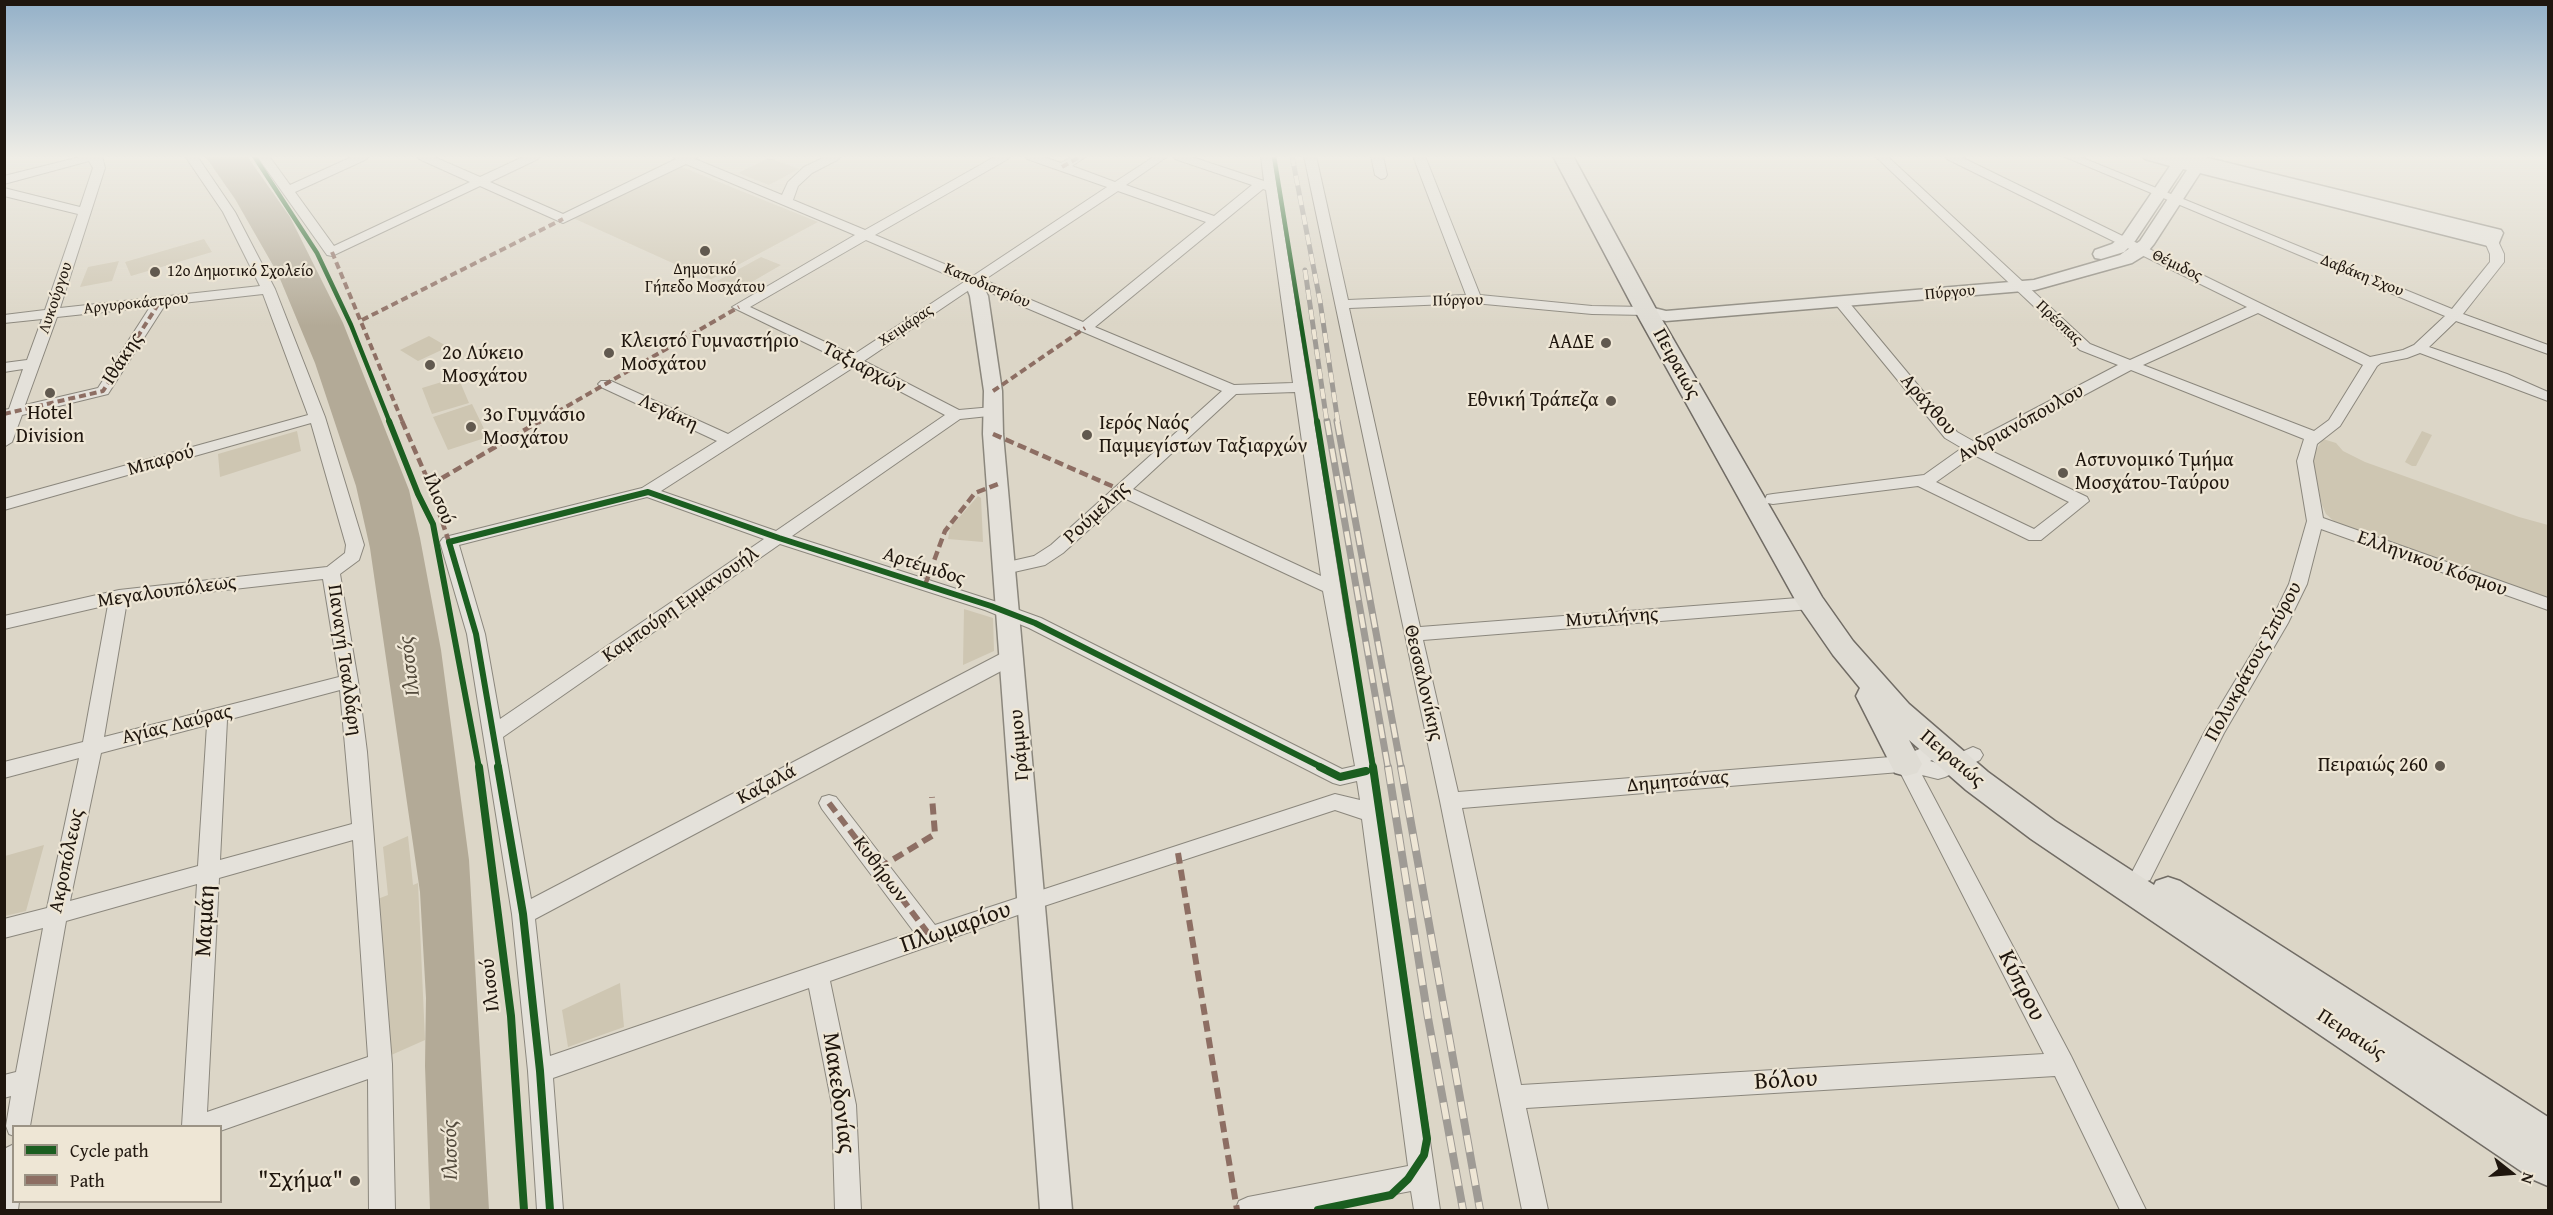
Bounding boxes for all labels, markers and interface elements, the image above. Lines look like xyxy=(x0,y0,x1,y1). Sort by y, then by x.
marker: Δημοτικό Γήπεδο Μοσχάτου xyxy=(698,244,712,258)
street label: Θέμιδος xyxy=(2149,246,2205,286)
street label: Δαβάκη Σχου xyxy=(2318,251,2406,301)
street label: Καποδιστρίου xyxy=(941,259,1033,313)
street label: Λυκούργου xyxy=(35,260,77,336)
place label: Δημοτικό Γήπεδο Μοσχάτου xyxy=(645,260,765,298)
place label: 12ο Δημοτικό Σχολείο xyxy=(167,262,313,282)
marker: 12ο Δημοτικό Σχολείο xyxy=(148,265,162,279)
street label: Πύργου xyxy=(1924,281,1976,305)
street label: Αργυροκάστρου xyxy=(83,289,189,319)
street label: Πύργου xyxy=(1433,291,1483,311)
street label: Πρέσπας xyxy=(2032,297,2086,349)
street label: Χειμάρας xyxy=(875,301,937,351)
street label: Πειραιώς xyxy=(1647,325,1705,403)
street label: Ιθάκης xyxy=(97,328,149,390)
place label: Κλειστό Γυμναστήριο Μοσχάτου xyxy=(621,330,799,377)
place label: ΑΑΔΕ xyxy=(1548,331,1594,355)
marker: ΑΑΔΕ xyxy=(1599,336,1613,350)
street label: Ταξιαρχών xyxy=(818,337,910,399)
place label: 2ο Λύκειο Μοσχάτου xyxy=(442,342,528,389)
marker: Κλειστό Γυμναστήριο Μοσχάτου xyxy=(602,346,616,360)
marker: 2ο Λύκειο Μοσχάτου xyxy=(423,358,437,372)
street label: Αράχθου xyxy=(1895,369,1961,441)
street label: Ανδριανόπουλου xyxy=(1954,379,2088,469)
marker: Hotel Division xyxy=(43,386,57,400)
street label: Λεγάκη xyxy=(635,389,701,437)
place label: Εθνική Τράπεζα xyxy=(1467,389,1599,413)
marker: Εθνική Τράπεζα xyxy=(1604,394,1618,408)
place label: Hotel Division xyxy=(16,402,84,449)
place label: 3o Γυμνάσιο Μοσχάτου xyxy=(483,404,585,451)
place label: Ιερός Ναός Παμμεγίστων Ταξιαρχών xyxy=(1099,412,1308,459)
marker: 3o Γυμνάσιο Μοσχάτου xyxy=(464,420,478,434)
marker: Ιερός Ναός Παμμεγίστων Ταξιαρχών xyxy=(1080,428,1094,442)
street label: Μπαρού xyxy=(125,440,197,482)
place label: Αστυνομικό Τμήμα Μοσχάτου-Ταύρου xyxy=(2075,449,2234,496)
marker: Αστυνομικό Τμήμα Μοσχάτου-Ταύρου xyxy=(2056,466,2070,480)
street label: Ιλισού xyxy=(417,470,459,528)
street label: Ρούμελης xyxy=(1059,477,1135,549)
street label: Ελληνικού Κόσμου xyxy=(2354,526,2510,602)
street label: Καμπούρη Εμμανουήλ xyxy=(598,542,764,668)
street label: Αρτέμιδος xyxy=(880,542,968,592)
street label: Μεγαλουπόλεως xyxy=(96,570,238,614)
street label: Πολυκράτους Σπύρου xyxy=(2200,578,2308,746)
street label: Παναγή Τσαλδάρη xyxy=(322,583,366,737)
street label: Μυτιλήνης xyxy=(1565,603,1659,633)
street label: Θεσσαλονίκης xyxy=(1398,623,1448,743)
water label: Ιλισσός xyxy=(394,634,426,698)
street label: Αγίας Λαύρας xyxy=(119,700,235,750)
street label: Γράμμου xyxy=(1005,708,1035,782)
street label: Πειραιώς xyxy=(1915,725,1989,793)
place label: Πειραιώς 260 xyxy=(2318,754,2428,778)
street label: Καζαλά xyxy=(733,759,801,811)
marker: Πειραιώς 260 xyxy=(2433,759,2447,773)
street label: Δημητσάνας xyxy=(1626,766,1730,798)
street label: Ακροπόλεως xyxy=(44,807,90,915)
street label: Κυθήρων xyxy=(847,832,913,908)
street label: Μαμάη xyxy=(190,884,222,958)
street label: Πλωμαρίου xyxy=(897,896,1015,960)
street label: Κύπρου xyxy=(1991,946,2051,1026)
street label: Ιλισού xyxy=(476,957,506,1013)
street label: Πειραιώς xyxy=(2312,1004,2390,1066)
street label: Μακεδονίας xyxy=(815,1031,861,1155)
street label: Βόλου xyxy=(1754,1065,1818,1097)
water label: Ιλισσός xyxy=(438,1120,464,1180)
legend xyxy=(12,1125,222,1203)
text: Cycle path xyxy=(70,1137,149,1164)
north arrow xyxy=(2481,1143,2541,1203)
text: Path xyxy=(70,1167,105,1194)
place label: "Σχήμα" xyxy=(258,1167,343,1195)
text: N xyxy=(2515,1170,2541,1187)
marker: "Σχήμα" xyxy=(348,1174,362,1188)

